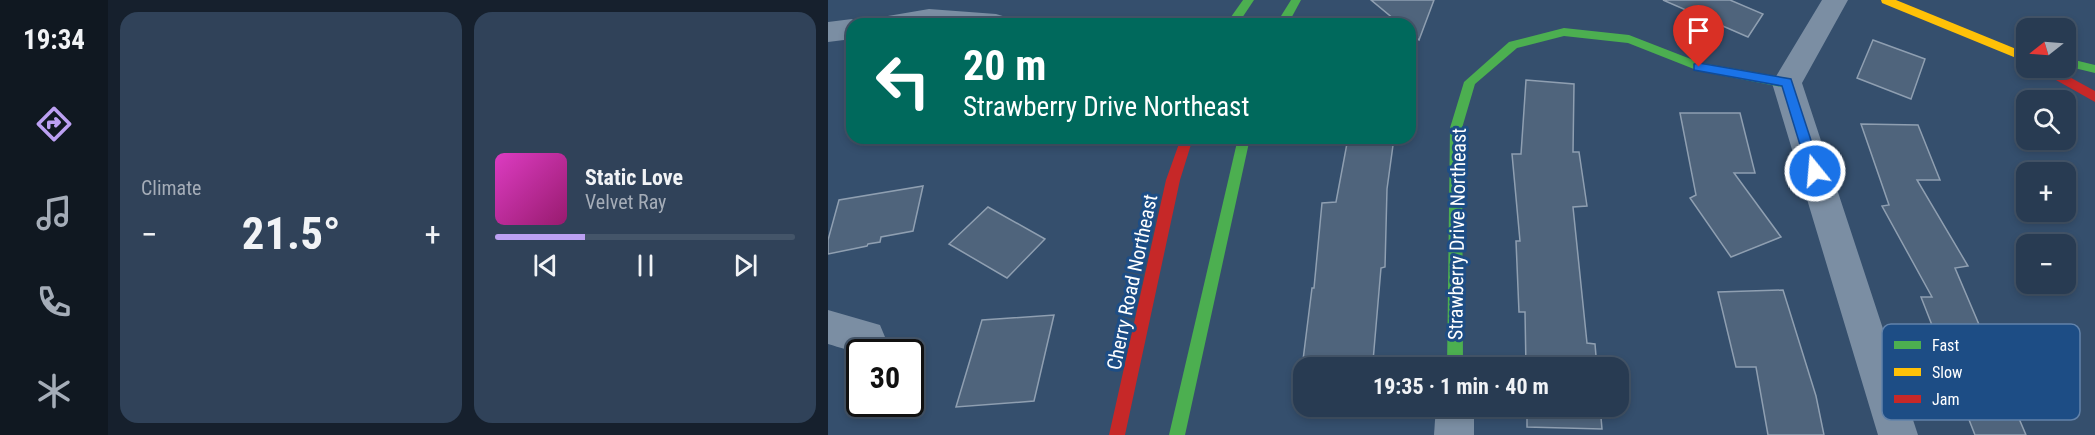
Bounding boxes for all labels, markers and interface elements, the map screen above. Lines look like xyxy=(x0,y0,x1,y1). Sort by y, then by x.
pin xyxy=(1673,5,1724,67)
icon: arrive xyxy=(1682,14,1715,47)
north arrow xyxy=(2016,18,2076,78)
map controls xyxy=(2016,18,2076,294)
text: 19:34 xyxy=(23,24,85,56)
text: 20 m xyxy=(963,41,1046,90)
icon: left xyxy=(864,42,942,120)
button: search xyxy=(2016,90,2076,150)
text: Strawberry Drive Northeast xyxy=(963,91,1249,123)
icon: directions xyxy=(33,103,75,145)
street label: Strawberry Drive Northeast xyxy=(1443,128,1471,340)
position arrow xyxy=(1783,139,1847,203)
button: + xyxy=(2016,162,2076,222)
text: Static Love xyxy=(585,165,683,190)
text: Climate xyxy=(141,176,201,200)
text: Velvet Ray xyxy=(585,190,666,214)
icon: music xyxy=(33,192,75,234)
street label: Cherry Road Northeast xyxy=(1102,192,1162,372)
text: 21.5° xyxy=(242,207,340,260)
text: − xyxy=(141,215,158,254)
text: + xyxy=(425,215,441,254)
button: − xyxy=(2016,234,2076,294)
icon: previous xyxy=(529,249,562,282)
icon: pause xyxy=(629,249,662,282)
icon: next xyxy=(729,249,762,282)
icon: phone xyxy=(33,281,75,323)
legend xyxy=(1882,324,2080,420)
text: Fast xyxy=(1932,336,1959,355)
speed limit sign: 30 xyxy=(846,339,924,417)
text: Slow xyxy=(1932,363,1962,382)
icon: climate xyxy=(33,370,75,412)
text: 19:35 · 1 min · 40 m xyxy=(1373,374,1549,399)
text: Jam xyxy=(1932,390,1959,409)

